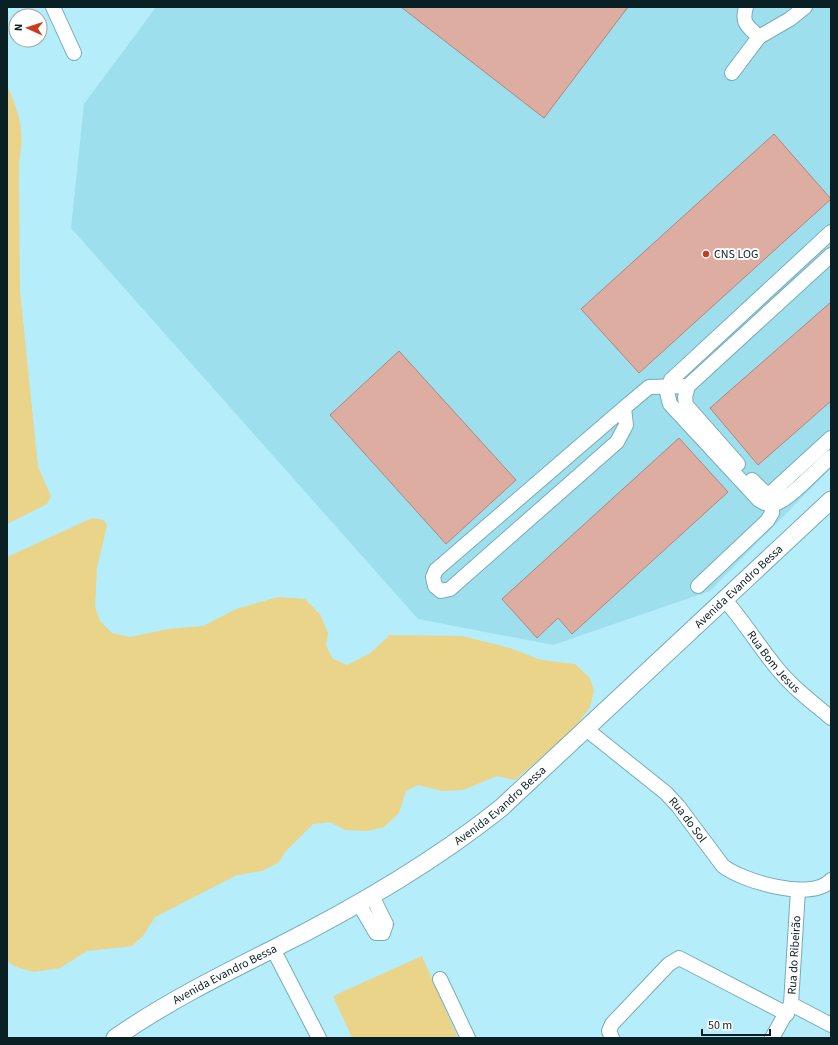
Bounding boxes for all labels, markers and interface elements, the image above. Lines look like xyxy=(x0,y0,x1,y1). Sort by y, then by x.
north arrow xyxy=(8,8,48,48)
text: N xyxy=(11,23,26,32)
place label: CNS LOG xyxy=(714,246,758,263)
marker: CNS LOG xyxy=(701,249,711,259)
street label: Avenida Evandro Bessa xyxy=(690,541,787,632)
street label: Rua Bom Jesus xyxy=(743,627,804,697)
street label: Avenida Evandro Bessa xyxy=(451,762,550,849)
street label: Rua do Sol xyxy=(665,793,711,846)
street label: Rua do Ribeirão xyxy=(783,915,805,995)
street label: Avenida Evandro Bessa xyxy=(169,940,280,1009)
scale bar xyxy=(702,1011,770,1037)
text: 50 m xyxy=(708,1017,732,1034)

